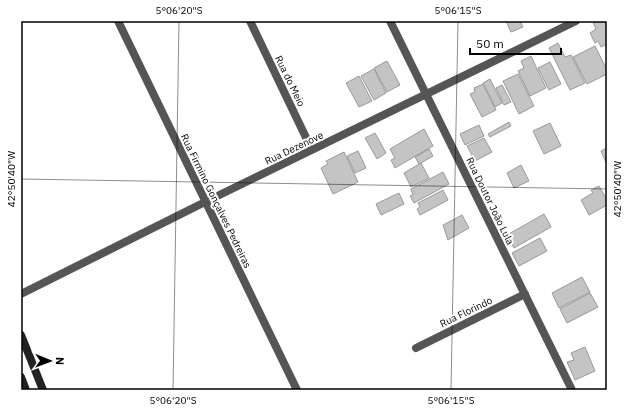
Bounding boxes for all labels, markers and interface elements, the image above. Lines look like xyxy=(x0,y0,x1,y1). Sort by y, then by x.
text: 5°06'20"S xyxy=(155,4,203,17)
text: 5°06'15"S xyxy=(434,4,482,17)
scale bar xyxy=(470,30,561,56)
text: 50 m xyxy=(476,36,504,51)
street label: Rua do Meio xyxy=(272,53,308,109)
street label: Rua Dezenove xyxy=(263,128,326,168)
street label: Rua Firmino Gonçalves Pedreiras xyxy=(178,132,254,270)
text: 42°50'40"W xyxy=(5,151,18,207)
street label: Rua Doutor João Lula xyxy=(463,155,517,247)
text: 42°50'40"W xyxy=(611,161,624,217)
street label: Rua Florindo xyxy=(438,294,495,330)
north arrow xyxy=(30,341,70,381)
text: N xyxy=(53,357,67,365)
text: 5°06'20"S xyxy=(149,394,197,407)
text: 5°06'15"S xyxy=(427,394,475,407)

